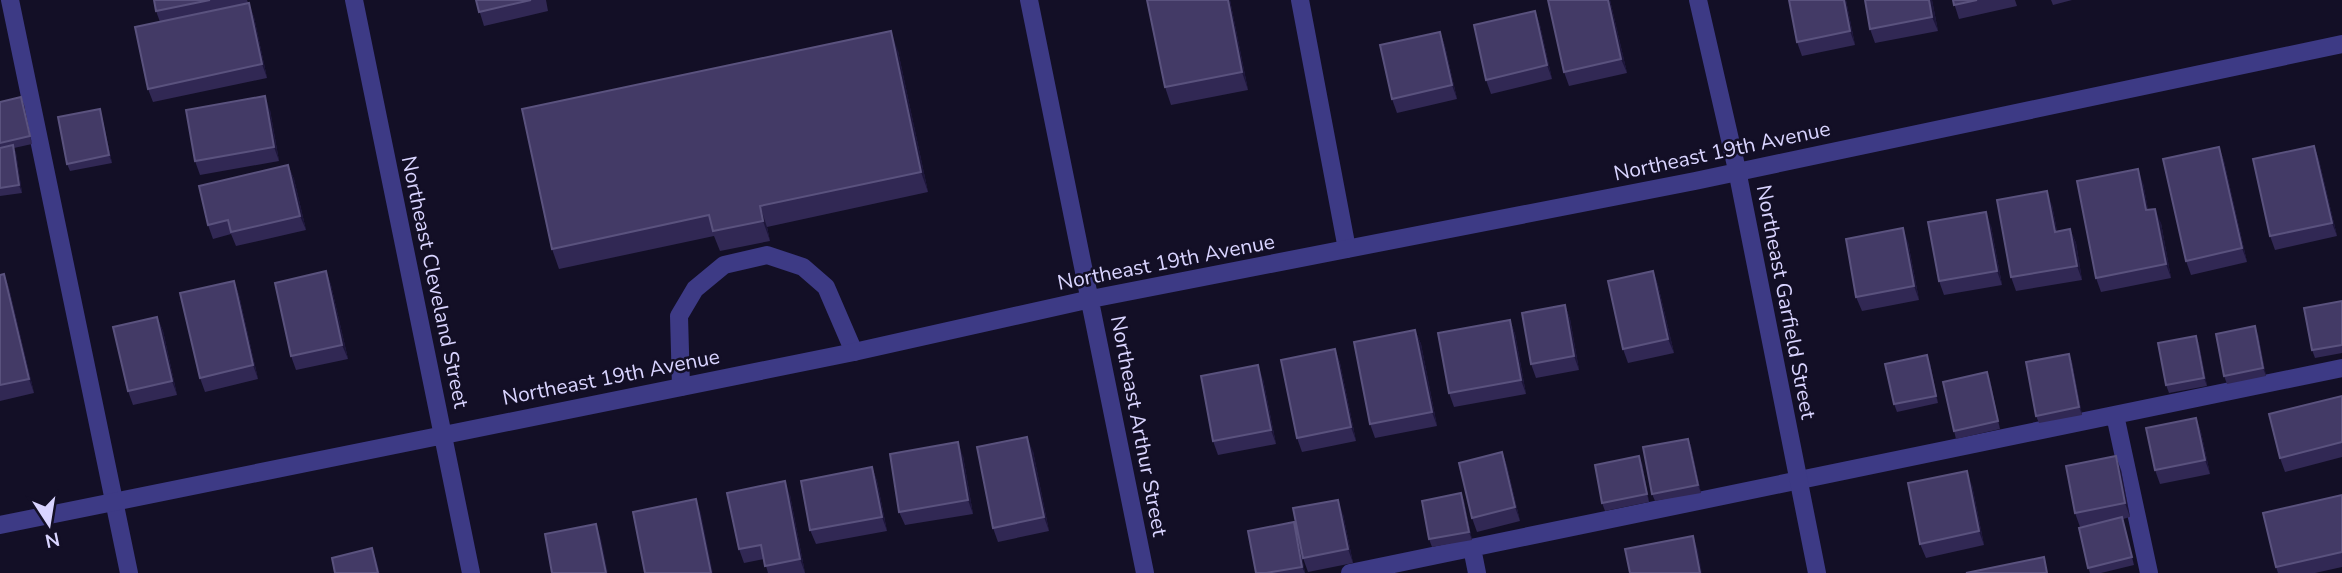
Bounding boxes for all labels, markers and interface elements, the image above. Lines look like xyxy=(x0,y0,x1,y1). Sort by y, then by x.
street label: Northeast 19th Avenue xyxy=(1611,114,1833,188)
street label: Northeast Cleveland Street xyxy=(395,153,476,411)
street label: Northeast Garfield Street xyxy=(1750,182,1823,422)
street label: Northeast 19th Avenue xyxy=(1055,227,1277,297)
street label: Northeast Arthur Street xyxy=(1104,313,1174,539)
street label: Northeast 19th Avenue xyxy=(500,342,722,412)
north arrow xyxy=(14,489,84,559)
text: N xyxy=(43,525,62,554)

